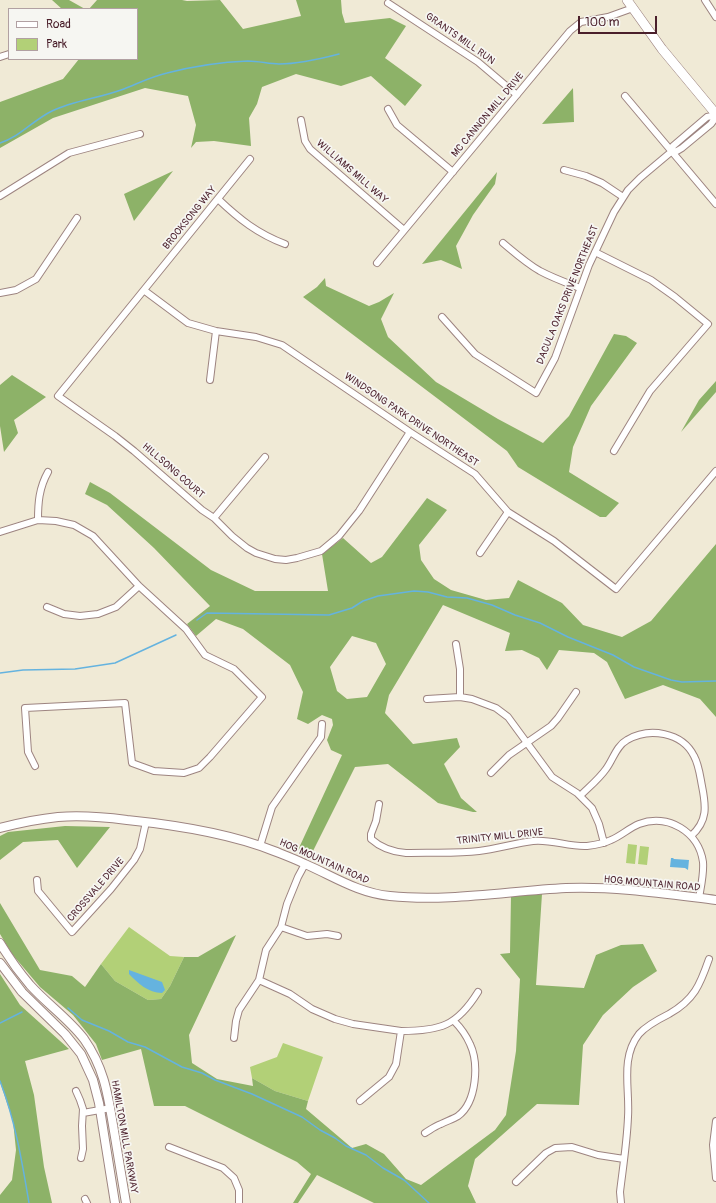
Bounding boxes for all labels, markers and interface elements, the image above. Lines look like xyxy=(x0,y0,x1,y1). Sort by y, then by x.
legend xyxy=(8,8,138,60)
scale bar xyxy=(580,8,659,34)
street label: GRANTS MILL RUN xyxy=(423,11,497,67)
text: 100 m xyxy=(585,15,619,30)
text: Road xyxy=(46,17,71,32)
text: Park xyxy=(46,37,67,52)
street label: MC CANNON MILL DRIVE xyxy=(449,70,527,160)
street label: WILLIAMS MILL WAY xyxy=(314,138,390,206)
street label: BROOKSONG WAY xyxy=(161,184,219,252)
street label: DACULA OAKS DRIVE NORTHEAST xyxy=(535,224,601,366)
street label: WINDSONG PARK DRIVE NORTHEAST xyxy=(342,371,480,469)
street label: HILLSONG COURT xyxy=(140,441,206,501)
street label: TRINITY MILL DRIVE xyxy=(456,826,544,848)
street label: HOG MOUNTAIN ROAD xyxy=(277,837,371,887)
street label: CROSSVALE DRIVE xyxy=(65,856,127,924)
street label: HOG MOUNTAIN ROAD xyxy=(603,874,701,894)
street label: HAMILTON MILL PARKWAY xyxy=(108,1079,140,1195)

